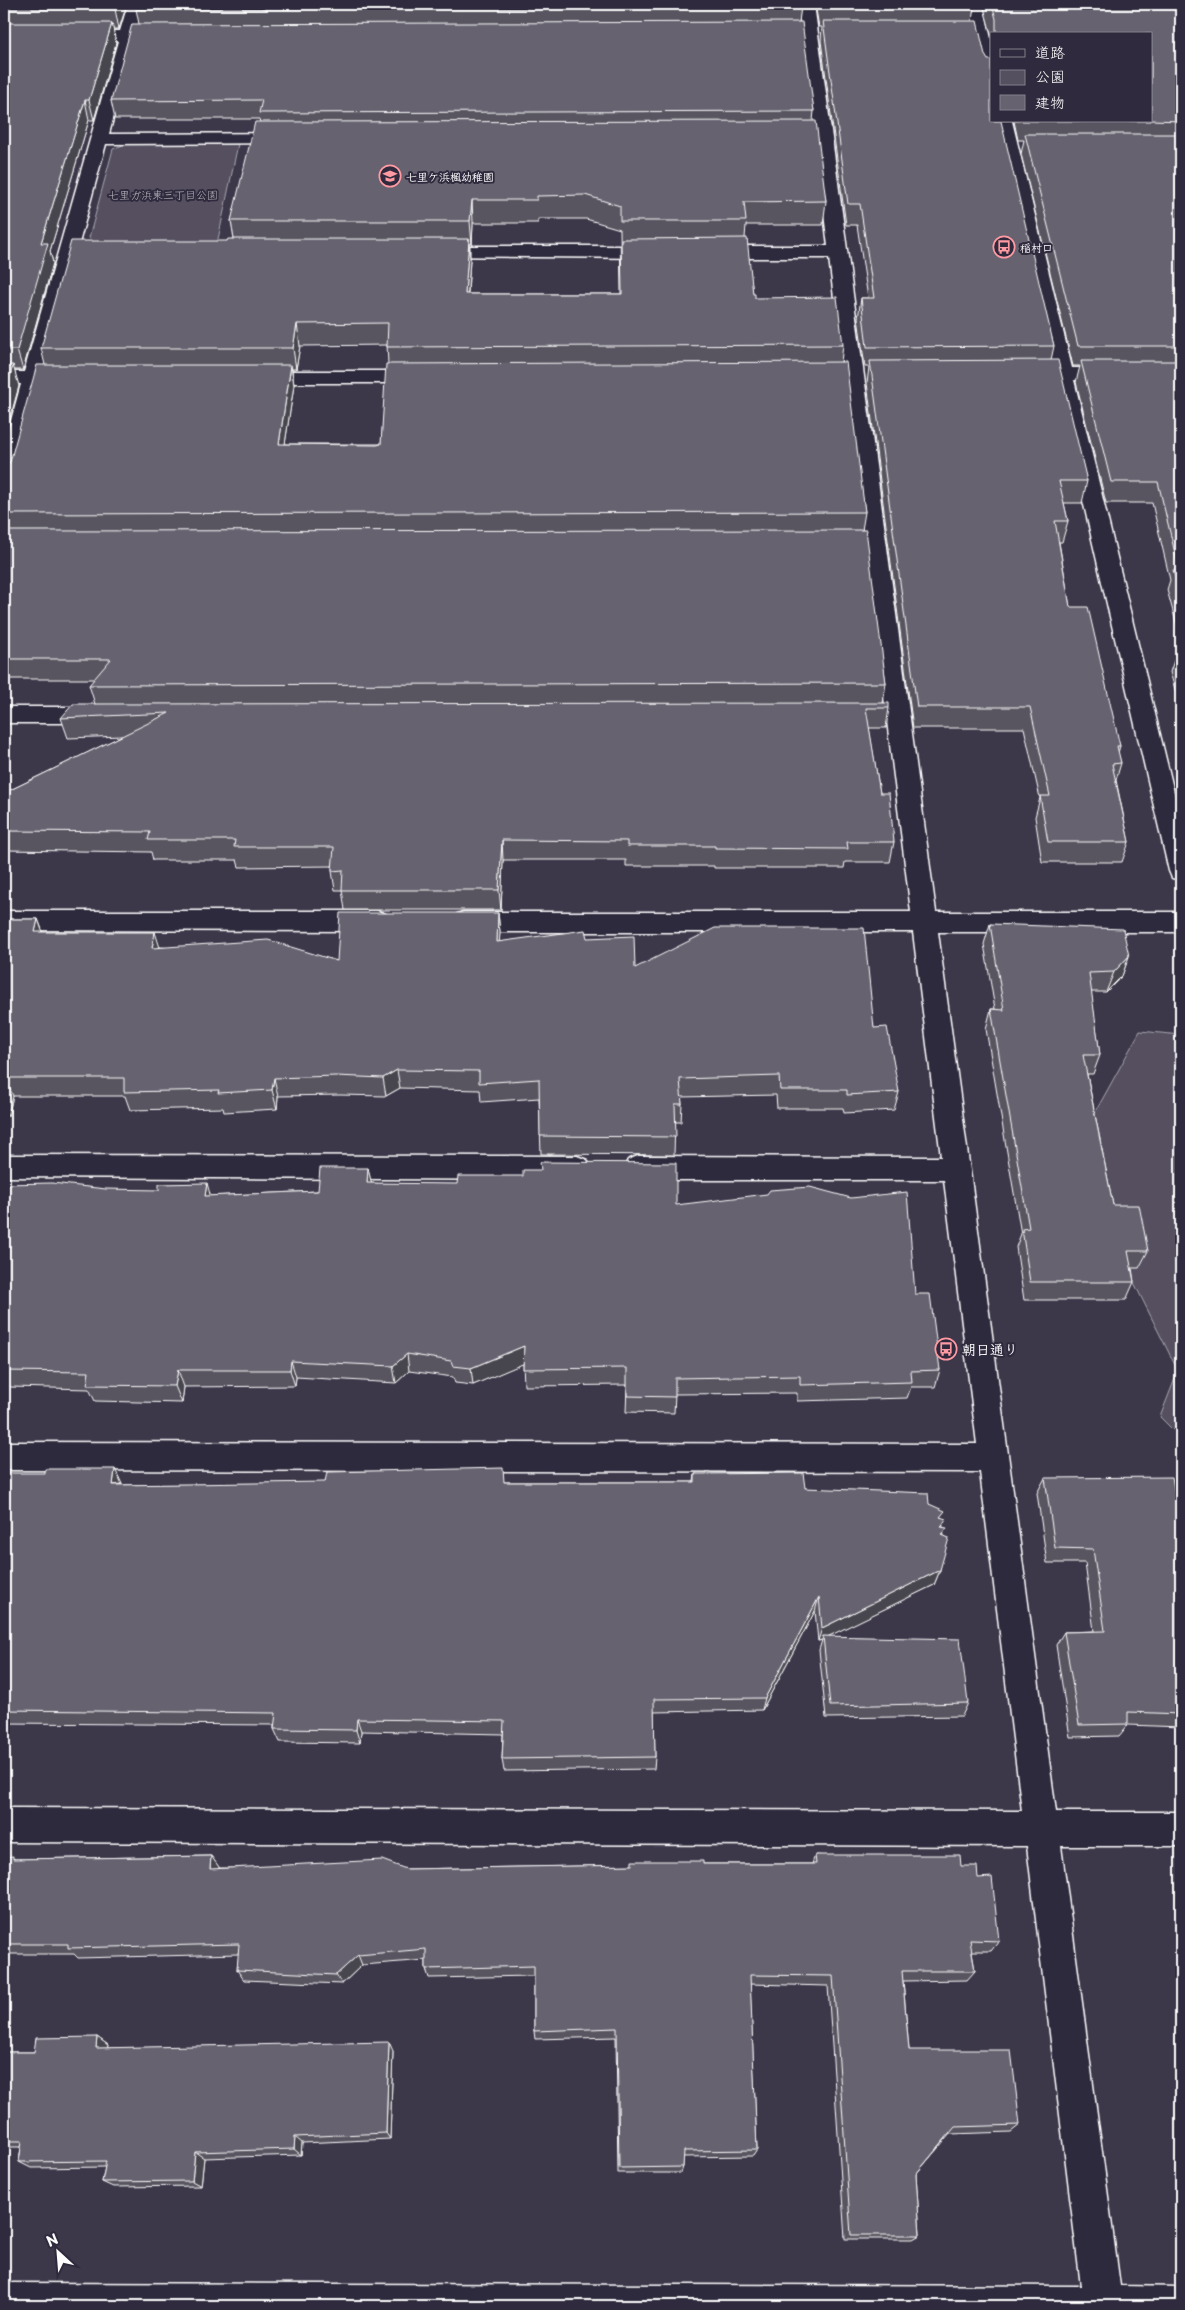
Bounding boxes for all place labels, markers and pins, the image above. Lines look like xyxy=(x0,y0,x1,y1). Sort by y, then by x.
school or university icon: 七里ケ浜楓幼稚園 xyxy=(378,164,402,188)
place label: 七里ケ浜楓幼稚園 xyxy=(406,168,494,185)
bus stop icon: 稲村口 xyxy=(992,235,1016,259)
place label: 稲村口 xyxy=(1020,239,1053,256)
bus stop icon: 朝日通り xyxy=(934,1337,958,1361)
place label: 朝日通り xyxy=(962,1339,1018,1360)

